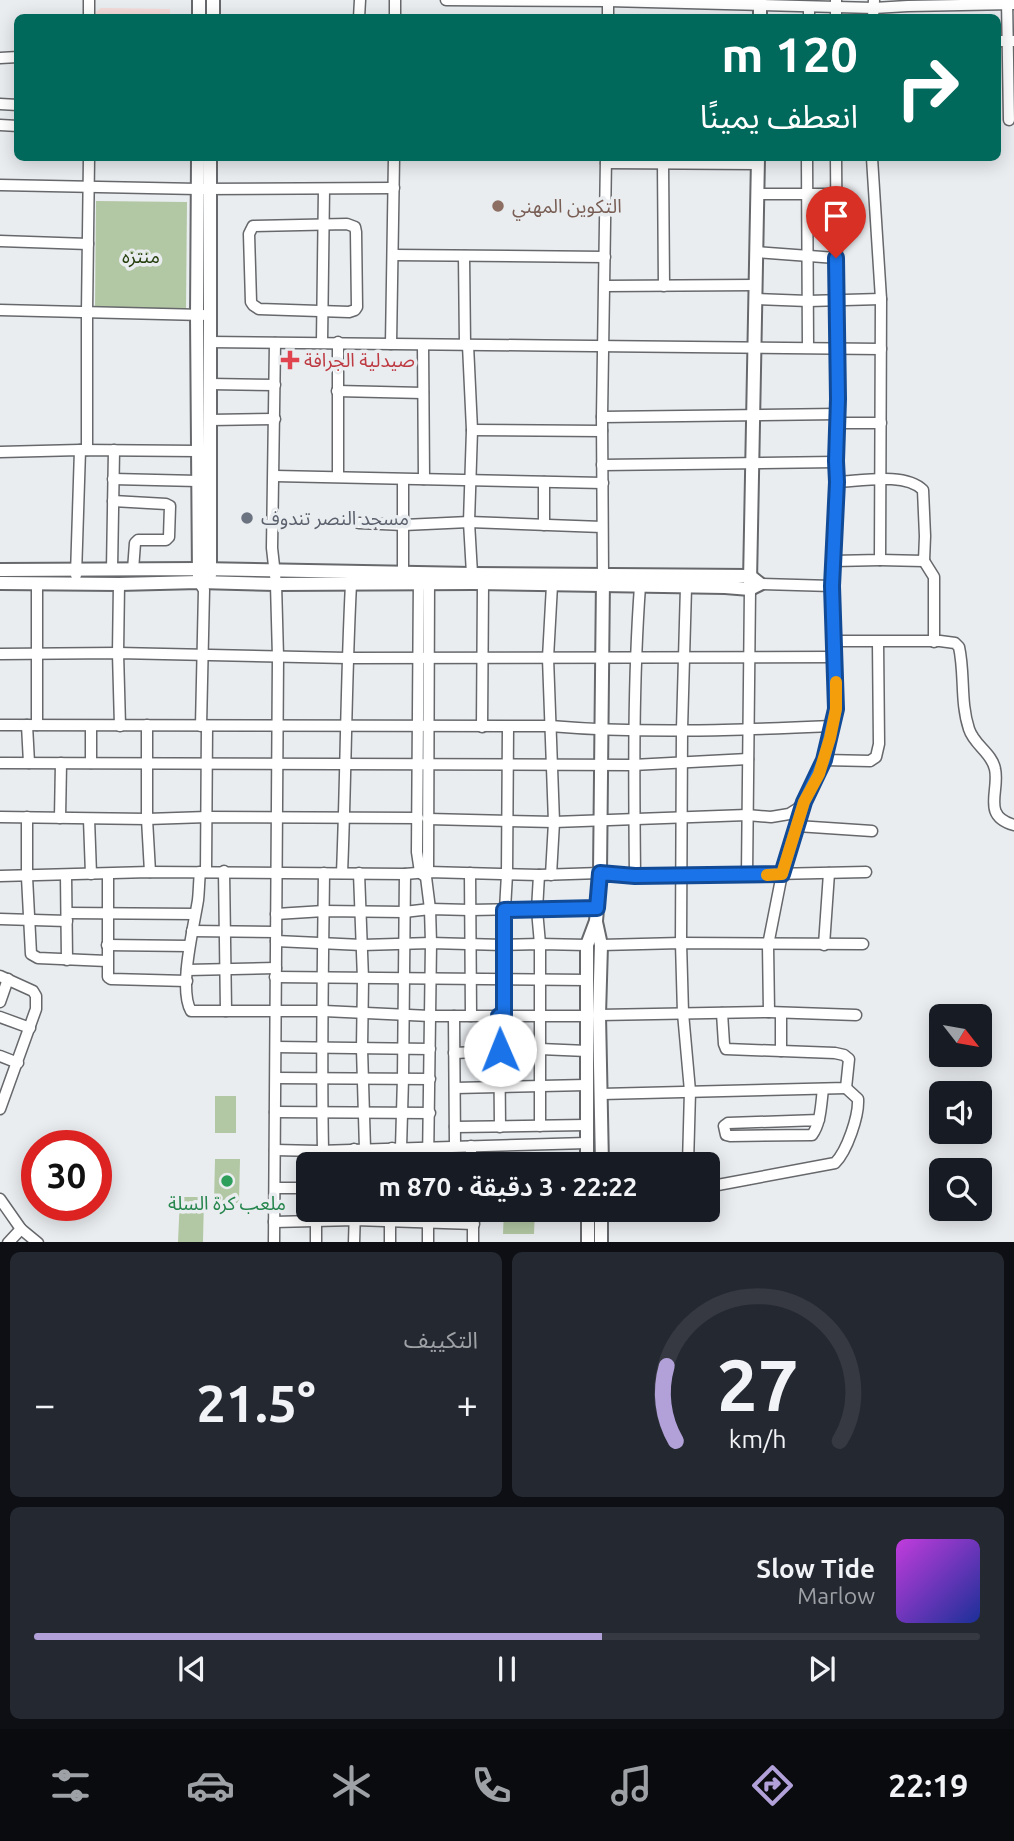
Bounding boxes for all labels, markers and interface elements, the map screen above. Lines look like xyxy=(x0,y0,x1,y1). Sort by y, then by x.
text: 120 m xyxy=(721,26,858,81)
icon: right xyxy=(882,42,973,133)
text: انعطف يمينًا xyxy=(700,98,858,134)
pin xyxy=(806,186,866,258)
place label: التكوين المهني xyxy=(512,195,622,221)
icon: arrive xyxy=(817,197,855,235)
marker: التكوين المهني xyxy=(490,198,506,214)
park label: منتزه xyxy=(122,245,160,268)
place label: صيدلية الجرافة xyxy=(304,349,415,372)
marker: صيدلية الجرافة xyxy=(282,352,298,368)
place label: مسجد النصر تندوف xyxy=(261,507,409,530)
marker: مسجد النصر تندوف xyxy=(239,510,255,526)
north arrow xyxy=(929,1004,992,1068)
map controls xyxy=(929,1004,992,1221)
position arrow xyxy=(463,1013,537,1087)
button: sound xyxy=(929,1081,992,1144)
speed limit sign: 30 xyxy=(21,1130,112,1221)
button: search xyxy=(929,1158,992,1221)
text: 22:22 · 3 دقيقة · 870 m xyxy=(378,1172,638,1201)
marker: ملعب كرة السلة xyxy=(219,1173,235,1189)
place label: ملعب كرة السلة xyxy=(168,1192,286,1215)
text: التكييف xyxy=(404,1327,478,1352)
text: 27 xyxy=(717,1343,799,1425)
text: 21.5° xyxy=(196,1374,316,1432)
text: − xyxy=(34,1383,55,1425)
text: + xyxy=(457,1383,478,1425)
text: km/h xyxy=(729,1424,787,1452)
text: Slow Tide xyxy=(756,1554,875,1583)
text: Marlow xyxy=(797,1583,875,1608)
icon: previous xyxy=(173,1650,211,1688)
icon: pause xyxy=(488,1650,526,1688)
icon: next xyxy=(803,1650,841,1688)
icon: filters xyxy=(46,1761,95,1810)
icon: car xyxy=(186,1761,235,1810)
icon: climate xyxy=(327,1761,376,1810)
icon: phone xyxy=(467,1761,516,1810)
icon: music xyxy=(607,1761,656,1810)
icon: directions xyxy=(748,1761,797,1810)
text: 22:19 xyxy=(888,1767,968,1803)

